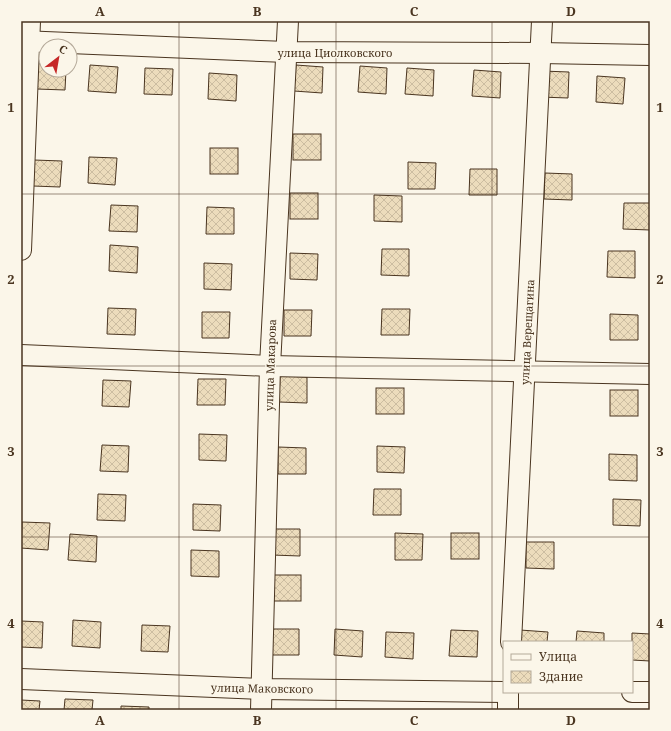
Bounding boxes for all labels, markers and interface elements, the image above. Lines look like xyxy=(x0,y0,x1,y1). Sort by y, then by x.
text: A xyxy=(95,2,105,20)
text: B xyxy=(253,2,262,20)
text: C xyxy=(410,2,419,20)
text: D xyxy=(566,2,576,20)
north arrow xyxy=(38,38,78,78)
text: С xyxy=(56,41,70,57)
street label: улица Циолковского xyxy=(278,45,392,60)
text: 1 xyxy=(7,98,15,116)
text: 1 xyxy=(656,98,664,116)
text: 2 xyxy=(7,270,15,288)
text: 2 xyxy=(656,270,664,288)
street label: улица Верещагина xyxy=(517,279,537,385)
street label: улица Макарова xyxy=(261,319,279,411)
text: 3 xyxy=(7,442,15,460)
text: 3 xyxy=(656,442,664,460)
text: 4 xyxy=(7,614,15,632)
text: 4 xyxy=(656,614,664,632)
legend xyxy=(503,641,633,693)
text: Улица xyxy=(539,648,577,665)
text: Здание xyxy=(539,668,583,685)
street label: улица Маковского xyxy=(211,680,313,696)
text: A xyxy=(95,711,105,729)
text: B xyxy=(253,711,262,729)
text: C xyxy=(410,711,419,729)
text: D xyxy=(566,711,576,729)

